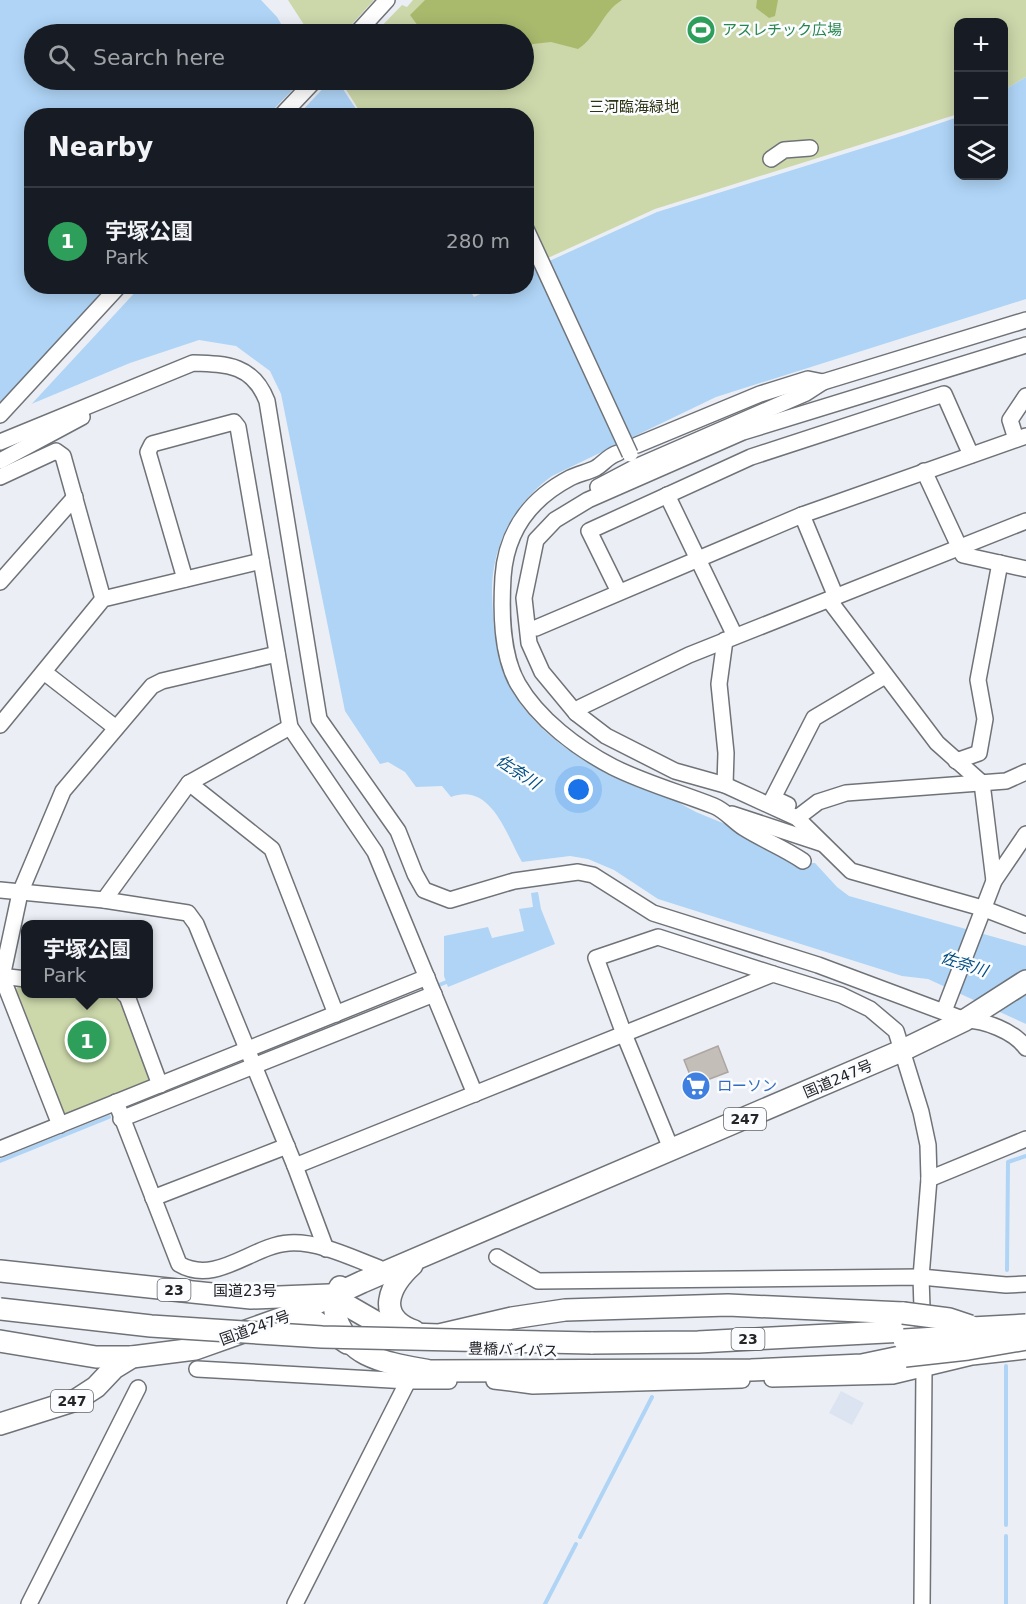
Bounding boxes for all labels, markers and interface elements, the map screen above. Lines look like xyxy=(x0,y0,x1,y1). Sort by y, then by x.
sports icon: アスレチック広場 xyxy=(685,14,717,46)
map controls xyxy=(954,18,1008,180)
button: + xyxy=(954,18,1008,72)
place label: アスレチック広場 xyxy=(722,21,842,39)
search box xyxy=(24,24,534,90)
icon: search xyxy=(45,41,78,74)
text: Search here xyxy=(93,45,225,70)
button: − xyxy=(954,72,1008,126)
park label: 三河臨海緑地 xyxy=(589,98,679,116)
button: layers xyxy=(954,126,1008,180)
text: Nearby xyxy=(48,132,153,162)
text: 宇塚公園 xyxy=(105,219,193,244)
text: 1 xyxy=(61,229,74,253)
text: 280 m xyxy=(446,229,510,253)
text: Park xyxy=(105,245,148,269)
water label: 佐奈川 xyxy=(493,751,545,794)
your location xyxy=(564,775,593,804)
popup xyxy=(21,920,153,998)
text: 宇塚公園 xyxy=(43,937,131,962)
water label: 佐奈川 xyxy=(938,948,992,981)
text: Park xyxy=(43,963,86,987)
pin: 1 xyxy=(68,1018,106,1062)
street label: 国道247号 xyxy=(801,1056,875,1102)
supermarket icon: ローソン xyxy=(680,1070,712,1102)
place label: ローソン xyxy=(717,1077,777,1095)
road number: 247 xyxy=(724,1108,766,1130)
road number: 23 xyxy=(158,1279,190,1301)
street label: 国道23号 xyxy=(213,1282,277,1300)
street label: 国道247号 xyxy=(217,1307,293,1349)
road number: 23 xyxy=(732,1328,764,1350)
street label: 豊橋バイパス xyxy=(468,1339,558,1361)
road number: 247 xyxy=(51,1390,93,1412)

